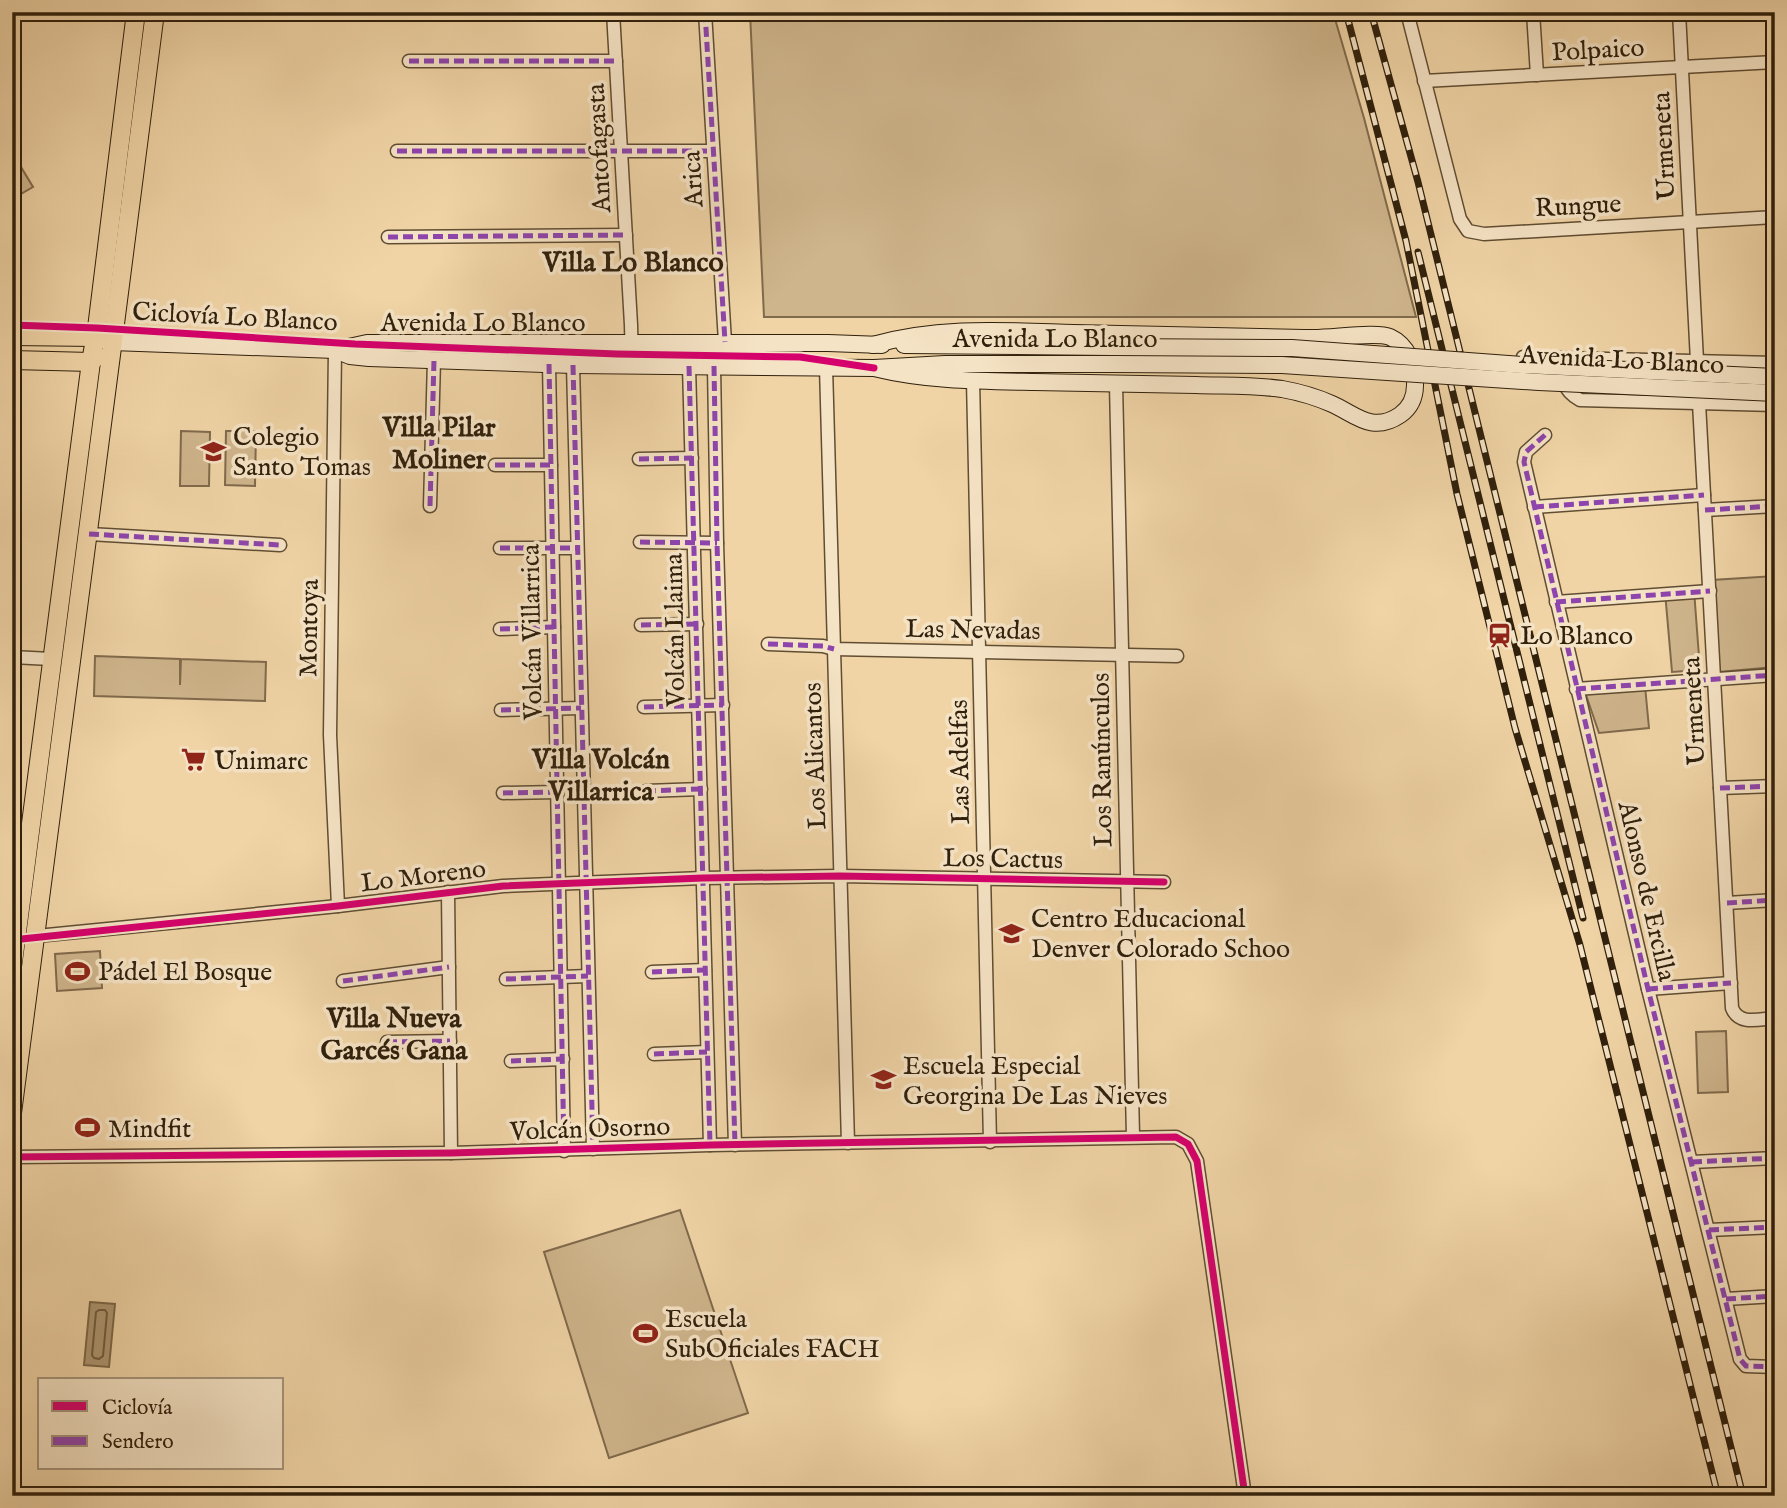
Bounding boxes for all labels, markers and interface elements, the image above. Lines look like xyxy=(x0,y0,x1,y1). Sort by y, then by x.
street label: Polpaico xyxy=(1551,32,1645,69)
street label: Antofagasta xyxy=(580,82,619,214)
street label: Urmeneta xyxy=(1645,90,1684,201)
street label: Arica xyxy=(676,149,712,209)
street label: Rungue xyxy=(1534,188,1622,225)
district label: Villa Lo Blanco xyxy=(541,246,724,281)
street label: Ciclovía Lo Blanco xyxy=(131,296,338,339)
street label: Avenida Lo Blanco xyxy=(380,307,585,340)
street label: Avenida Lo Blanco xyxy=(952,323,1157,356)
street label: Avenida Lo Blanco xyxy=(1518,339,1725,382)
district label: Villa Pilar Moliner xyxy=(381,411,496,478)
place label: Colegio Santo Tomas xyxy=(233,421,371,484)
school or university icon: Colegio Santo Tomas xyxy=(199,437,227,465)
street label: Volcán Villarrica xyxy=(514,543,551,721)
street label: Volcán Llaima xyxy=(658,552,693,708)
street label: Montoya xyxy=(292,578,327,677)
street label: Las Nevadas xyxy=(905,613,1041,648)
place label: Lo Blanco xyxy=(1520,620,1633,653)
station icon: Lo Blanco xyxy=(1486,621,1514,649)
street label: Urmeneta xyxy=(1675,655,1714,766)
street label: Los Ranúnculos xyxy=(1084,673,1121,847)
street label: Los Alicantos xyxy=(796,682,835,830)
street label: Las Adelfas xyxy=(943,699,978,825)
district label: Villa Volcán Villarrica xyxy=(531,743,670,810)
place label: Unimarc xyxy=(214,745,308,778)
supermarket icon: Unimarc xyxy=(180,746,208,774)
street label: Alonso de Ercilla xyxy=(1610,797,1683,985)
street label: Los Cactus xyxy=(943,842,1063,877)
street label: Lo Moreno xyxy=(359,852,488,901)
place label: Centro Educacional Denver Colorado Schoo xyxy=(1031,903,1290,966)
school or university icon: Centro Educacional Denver Colorado Schoo xyxy=(997,919,1025,947)
place label: Pádel El Bosque xyxy=(98,956,272,989)
sports icon: Pádel El Bosque xyxy=(64,957,92,985)
district label: Villa Nueva Garcés Gana xyxy=(321,1002,468,1069)
place label: Escuela Especial Georgina De Las Nieves xyxy=(903,1050,1167,1113)
school or university icon: Escuela Especial Georgina De Las Nieves xyxy=(869,1066,897,1094)
street label: Volcán Osorno xyxy=(508,1110,671,1149)
place label: Mindfit xyxy=(108,1113,191,1146)
sports icon: Mindfit xyxy=(74,1114,102,1142)
place label: Escuela SubOficiales FACH xyxy=(665,1303,879,1366)
sports icon: Escuela SubOficiales FACH xyxy=(631,1319,659,1347)
legend xyxy=(38,1378,284,1470)
text: Ciclovía xyxy=(102,1395,173,1422)
text: Sendero xyxy=(102,1429,173,1456)

